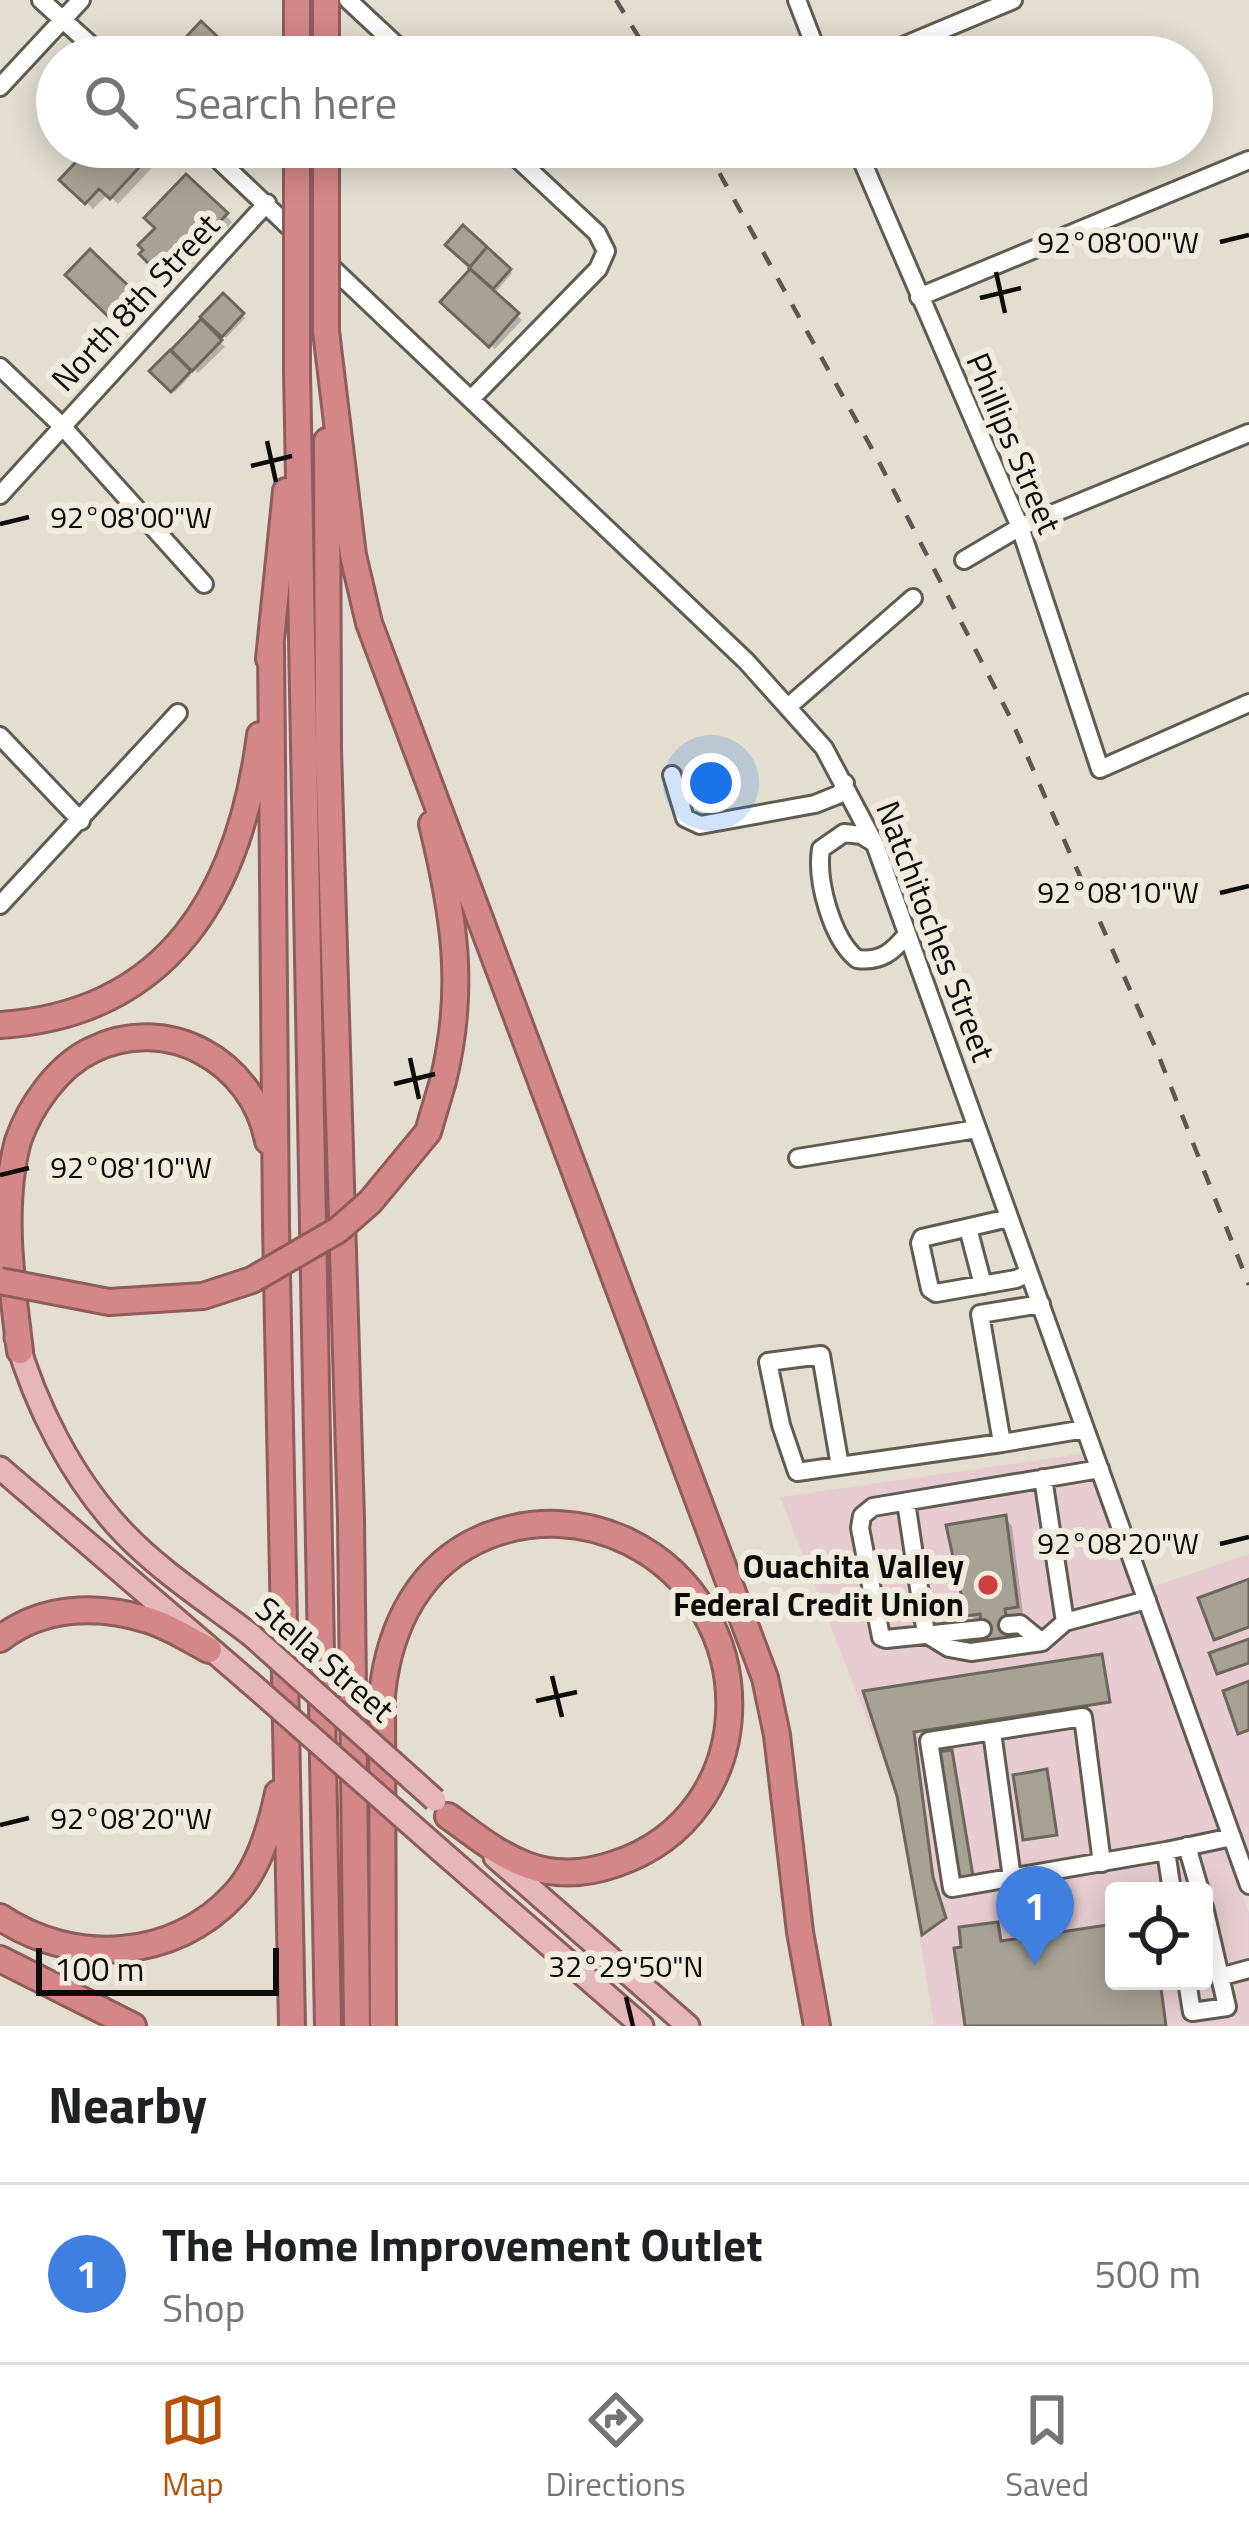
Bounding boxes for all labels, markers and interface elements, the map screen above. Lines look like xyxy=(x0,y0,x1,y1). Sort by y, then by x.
search box xyxy=(36,36,1213,168)
text: Search here xyxy=(174,68,397,136)
icon: search xyxy=(78,69,144,135)
street label: North 8th Street xyxy=(39,201,231,402)
text: 92°08'00"W xyxy=(1037,219,1199,265)
street label: Phillips Street xyxy=(953,345,1075,542)
text: 92°08'00"W xyxy=(50,494,212,540)
your location xyxy=(681,753,741,813)
street label: Natchitoches Street xyxy=(863,794,1009,1069)
text: 92°08'10"W xyxy=(1037,869,1199,915)
text: 92°08'10"W xyxy=(50,1144,212,1190)
text: 92°08'20"W xyxy=(1037,1520,1199,1566)
place label: Ouachita Valley Federal Credit Union xyxy=(673,1541,964,1629)
marker: Ouachita Valley Federal Credit Union xyxy=(975,1572,1001,1598)
street label: Stella Street xyxy=(244,1584,406,1734)
text: 92°08'20"W xyxy=(50,1795,212,1841)
pin: 1 xyxy=(996,1866,1074,1965)
map controls xyxy=(1105,1882,1213,1990)
button: locate xyxy=(1105,1882,1213,1990)
scale bar xyxy=(36,1942,279,1995)
text: 32°29'50"N xyxy=(548,1943,704,1989)
text: 100 m xyxy=(54,1944,144,1994)
text: Nearby xyxy=(48,2065,207,2143)
text: The Home Improvement Outlet xyxy=(162,2210,763,2278)
text: 1 xyxy=(76,2244,98,2303)
text: 500 m xyxy=(1094,2244,1201,2303)
text: Shop xyxy=(162,2278,245,2337)
tab: Map xyxy=(160,2387,226,2509)
tab: Directions xyxy=(546,2387,685,2509)
tab: Saved xyxy=(1005,2387,1089,2509)

